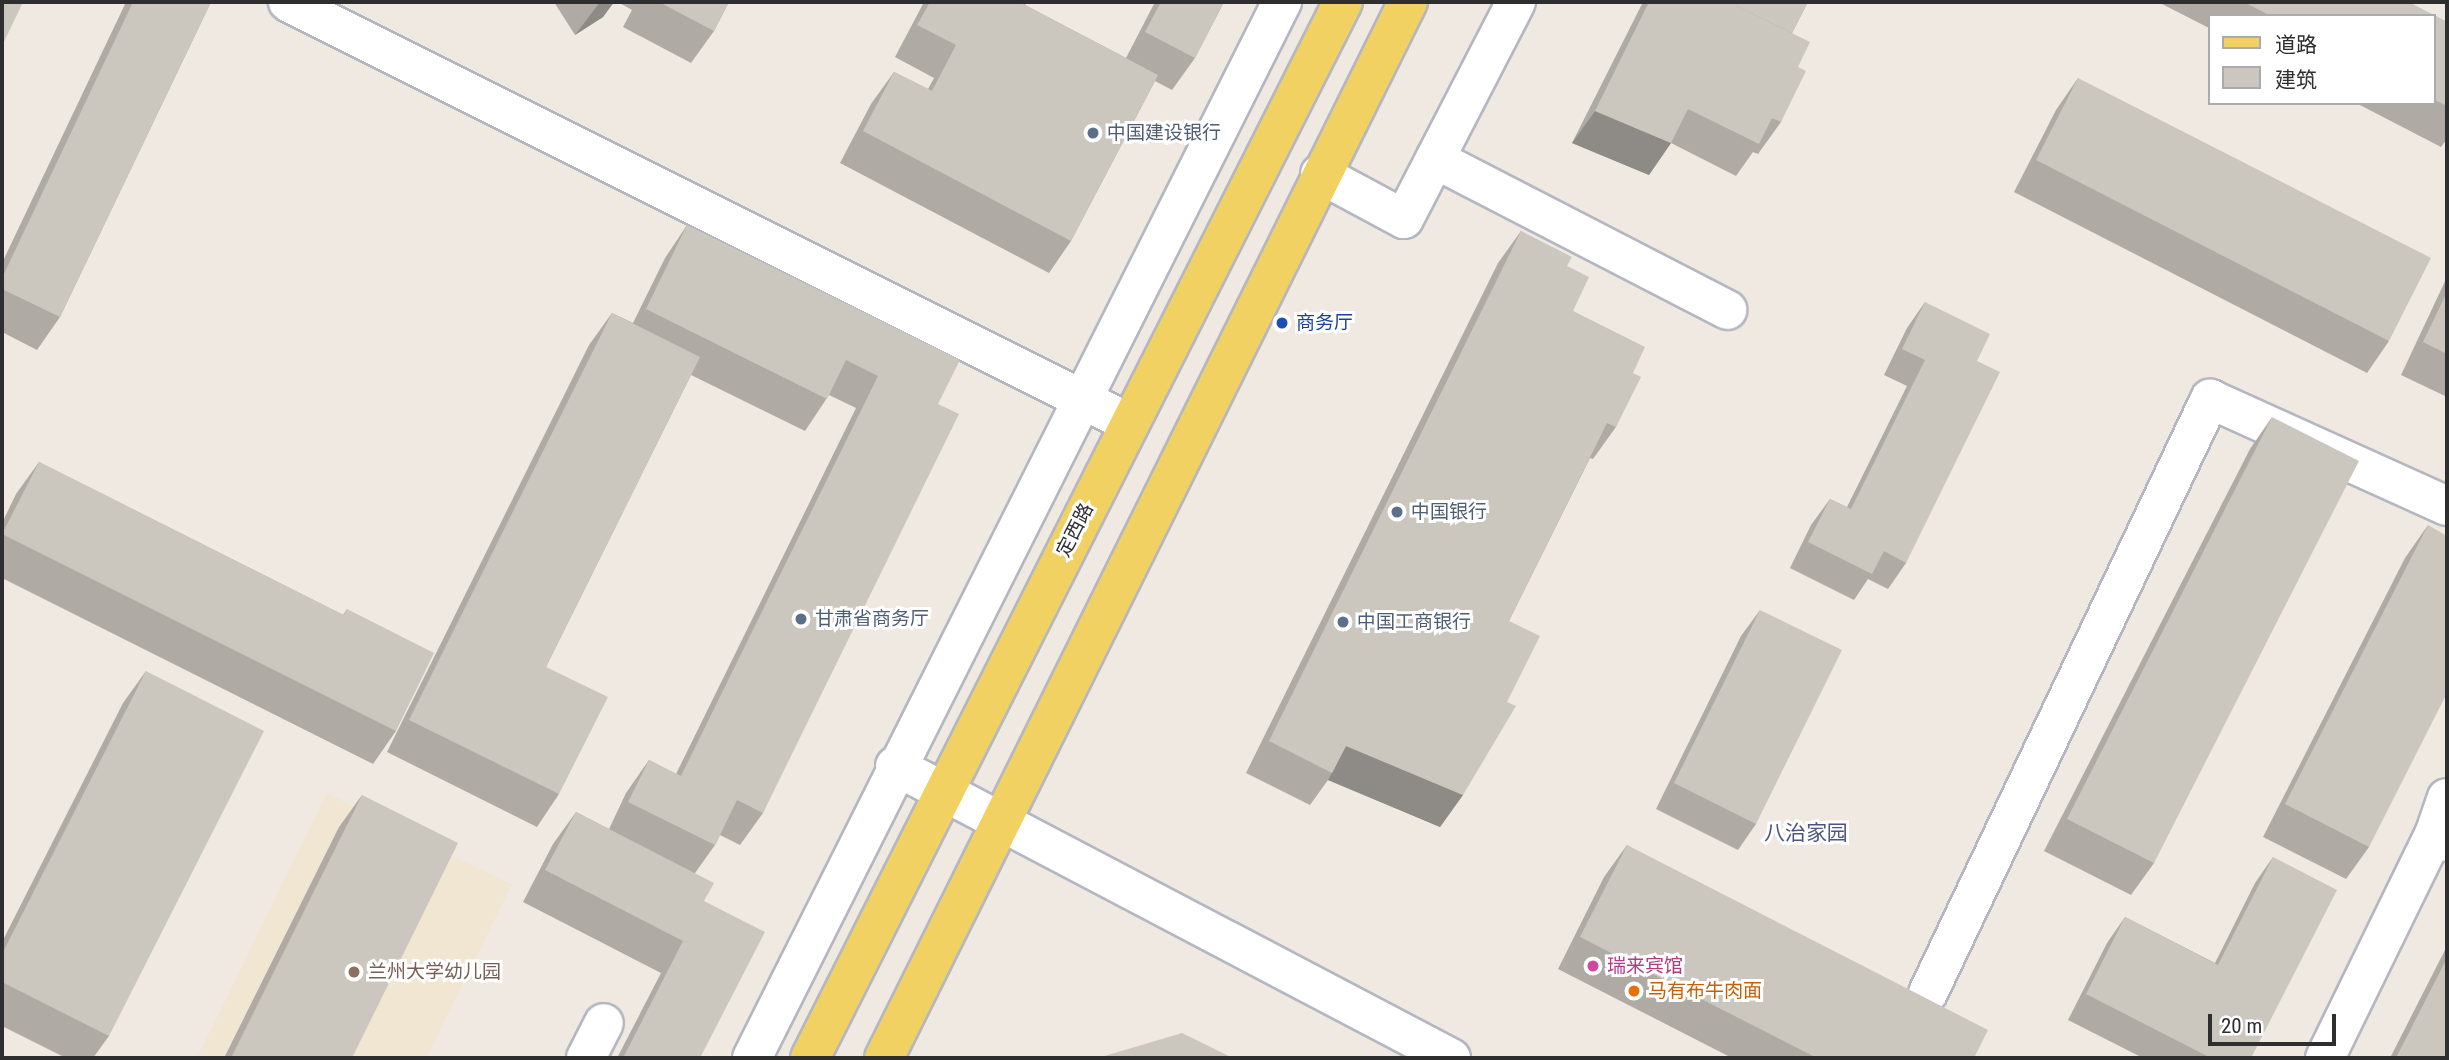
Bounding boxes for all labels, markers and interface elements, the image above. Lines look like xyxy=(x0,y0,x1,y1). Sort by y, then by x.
legend xyxy=(2208,14,2435,105)
text: 道路 xyxy=(2275,33,2317,57)
text: 建筑 xyxy=(2275,68,2317,92)
place label: 中国建设银行 xyxy=(1107,122,1221,144)
marker: 中国建设银行 xyxy=(1085,125,1101,141)
place label: 商务厅 xyxy=(1296,312,1353,334)
marker: 商务厅 xyxy=(1274,315,1290,331)
street label: 定西路 xyxy=(1052,499,1098,561)
place label: 中国银行 xyxy=(1411,501,1487,523)
marker: 中国银行 xyxy=(1389,504,1405,520)
place label: 甘肃省商务厅 xyxy=(815,608,929,630)
marker: 甘肃省商务厅 xyxy=(793,611,809,627)
place label: 中国工商银行 xyxy=(1357,611,1471,633)
marker: 中国工商银行 xyxy=(1335,614,1351,630)
district label: 八治家园 xyxy=(1764,820,1848,846)
place label: 瑞来宾馆 xyxy=(1607,955,1683,977)
marker: 瑞来宾馆 xyxy=(1585,958,1601,974)
place label: 兰州大学幼儿园 xyxy=(368,961,501,983)
marker: 兰州大学幼儿园 xyxy=(346,964,362,980)
place label: 马有布牛肉面 xyxy=(1648,980,1762,1002)
marker: 马有布牛肉面 xyxy=(1626,983,1642,999)
scale bar xyxy=(2211,1000,2339,1044)
text: 20 m xyxy=(2221,1014,2262,1038)

